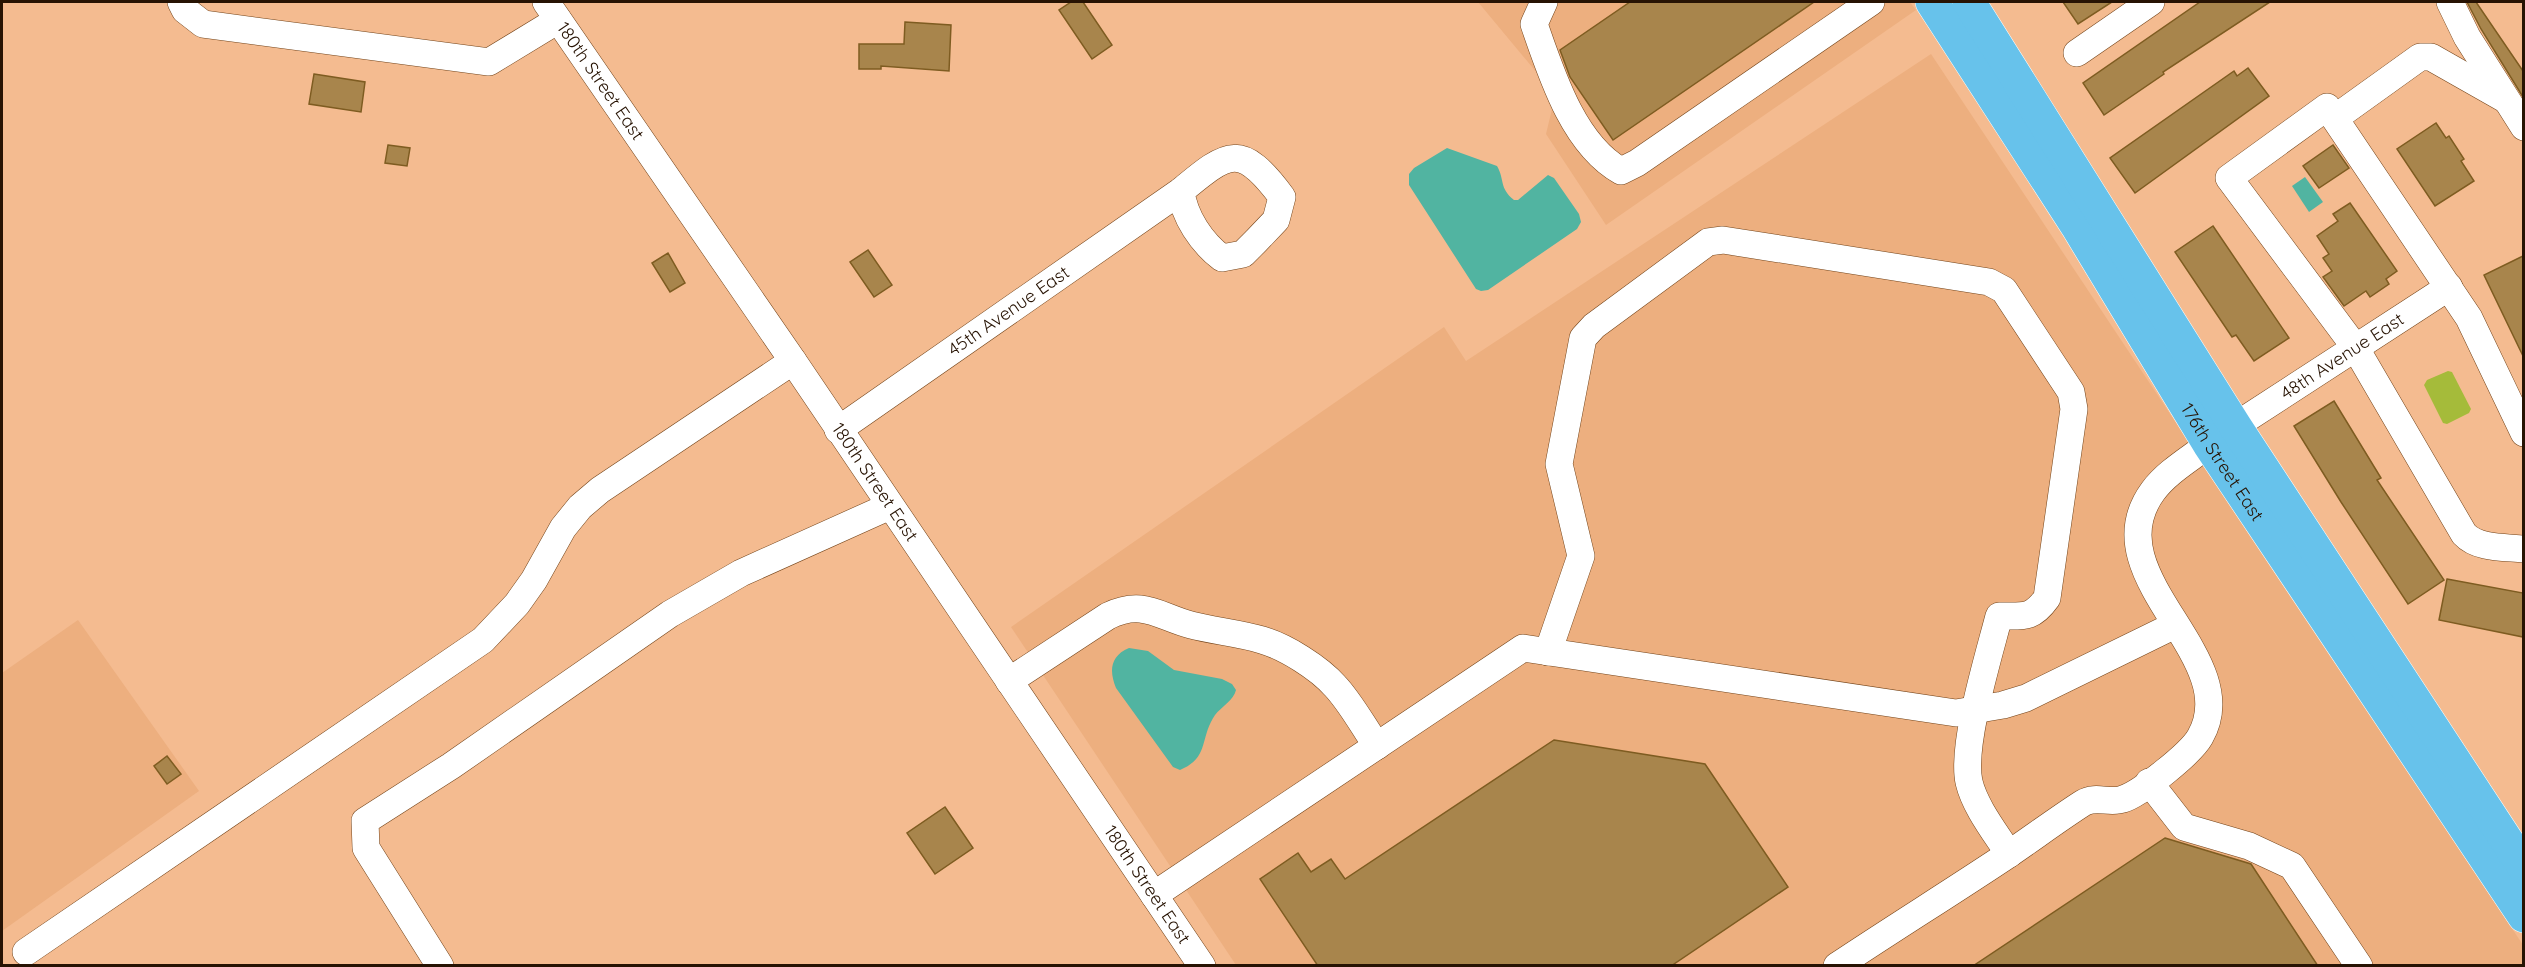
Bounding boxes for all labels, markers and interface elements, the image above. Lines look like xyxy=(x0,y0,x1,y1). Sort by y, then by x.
street label: 180th Street East xyxy=(552,17,649,144)
street label: 45th Avenue East xyxy=(943,260,1074,361)
street label: 48th Avenue East xyxy=(2276,307,2408,404)
street label: 176th Street East xyxy=(2176,399,2269,525)
street label: 180th Street East xyxy=(827,418,924,546)
street label: 180th Street East xyxy=(1099,821,1196,948)

